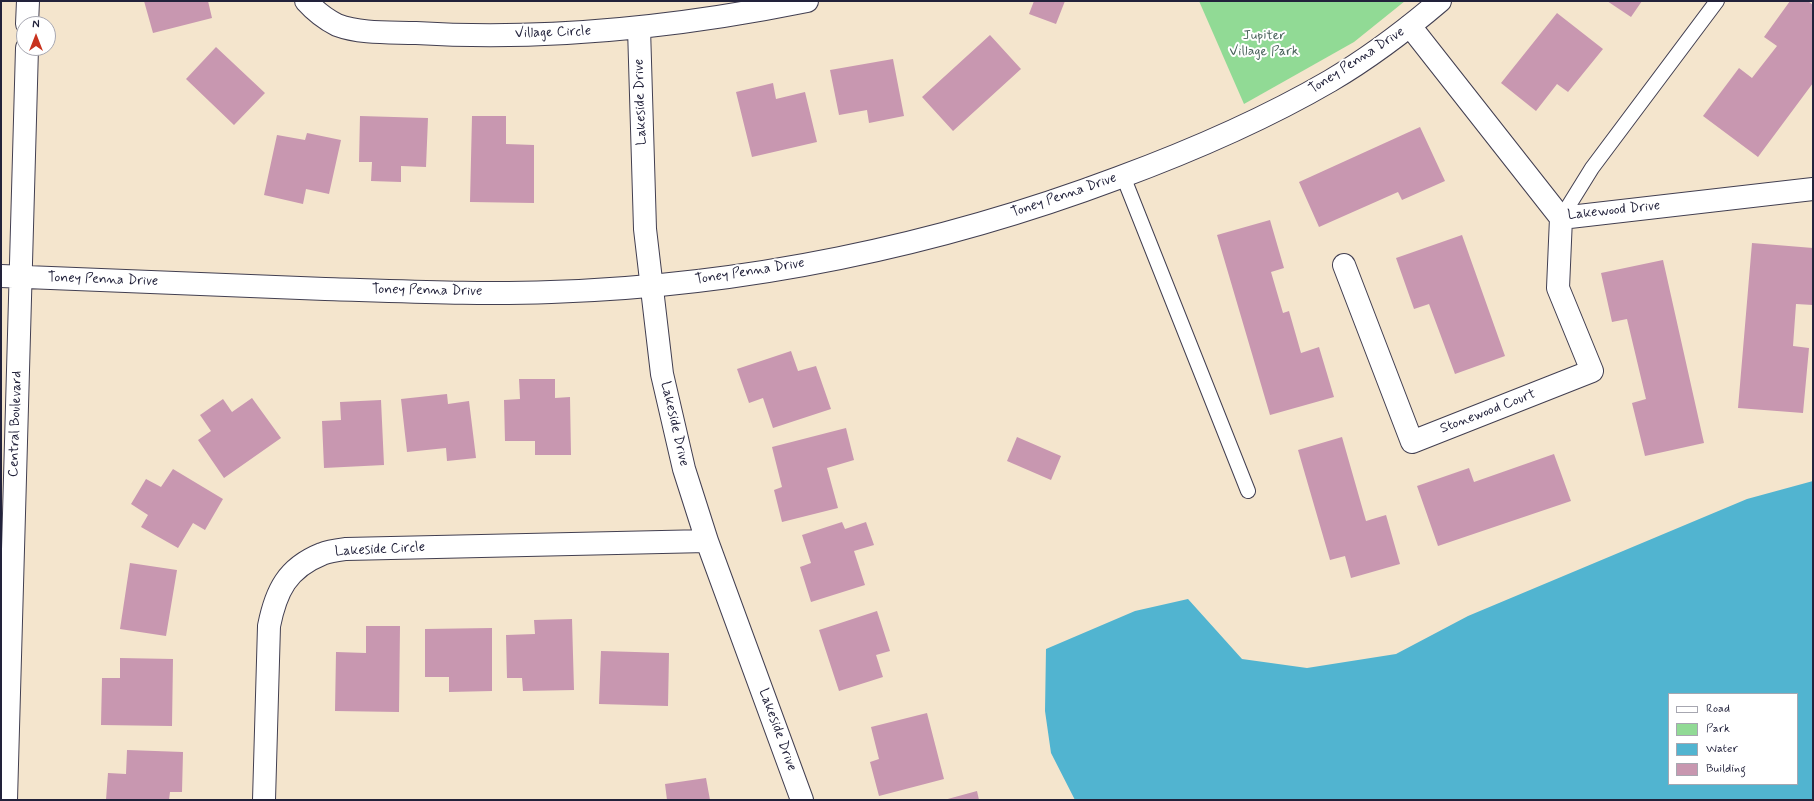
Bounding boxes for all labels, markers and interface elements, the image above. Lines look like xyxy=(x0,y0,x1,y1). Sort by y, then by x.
north arrow xyxy=(16,16,56,56)
text: N xyxy=(32,18,40,32)
street label: Village Circle xyxy=(515,23,591,43)
street label: Toney Penna Drive xyxy=(1306,24,1408,98)
park label: Jupiter Village Park xyxy=(1229,28,1299,60)
street label: Lakeside Drive xyxy=(631,58,651,146)
street label: Toney Penna Drive xyxy=(1009,170,1119,222)
street label: Lakewood Drive xyxy=(1567,198,1661,224)
street label: Toney Penna Drive xyxy=(694,255,806,289)
street label: Toney Penna Drive xyxy=(47,270,159,290)
street label: Toney Penna Drive xyxy=(372,282,482,300)
street label: Central Boulevard xyxy=(6,371,26,477)
street label: Lakeside Drive xyxy=(656,380,692,468)
street label: Stonewood Court xyxy=(1438,386,1538,438)
street label: Lakeside Circle xyxy=(334,539,426,561)
street label: Lakeside Drive xyxy=(754,686,800,774)
legend xyxy=(1668,693,1798,785)
text: Road xyxy=(1706,701,1730,717)
text: Park xyxy=(1706,721,1730,737)
text: Water xyxy=(1706,741,1738,757)
text: Building xyxy=(1706,761,1746,777)

